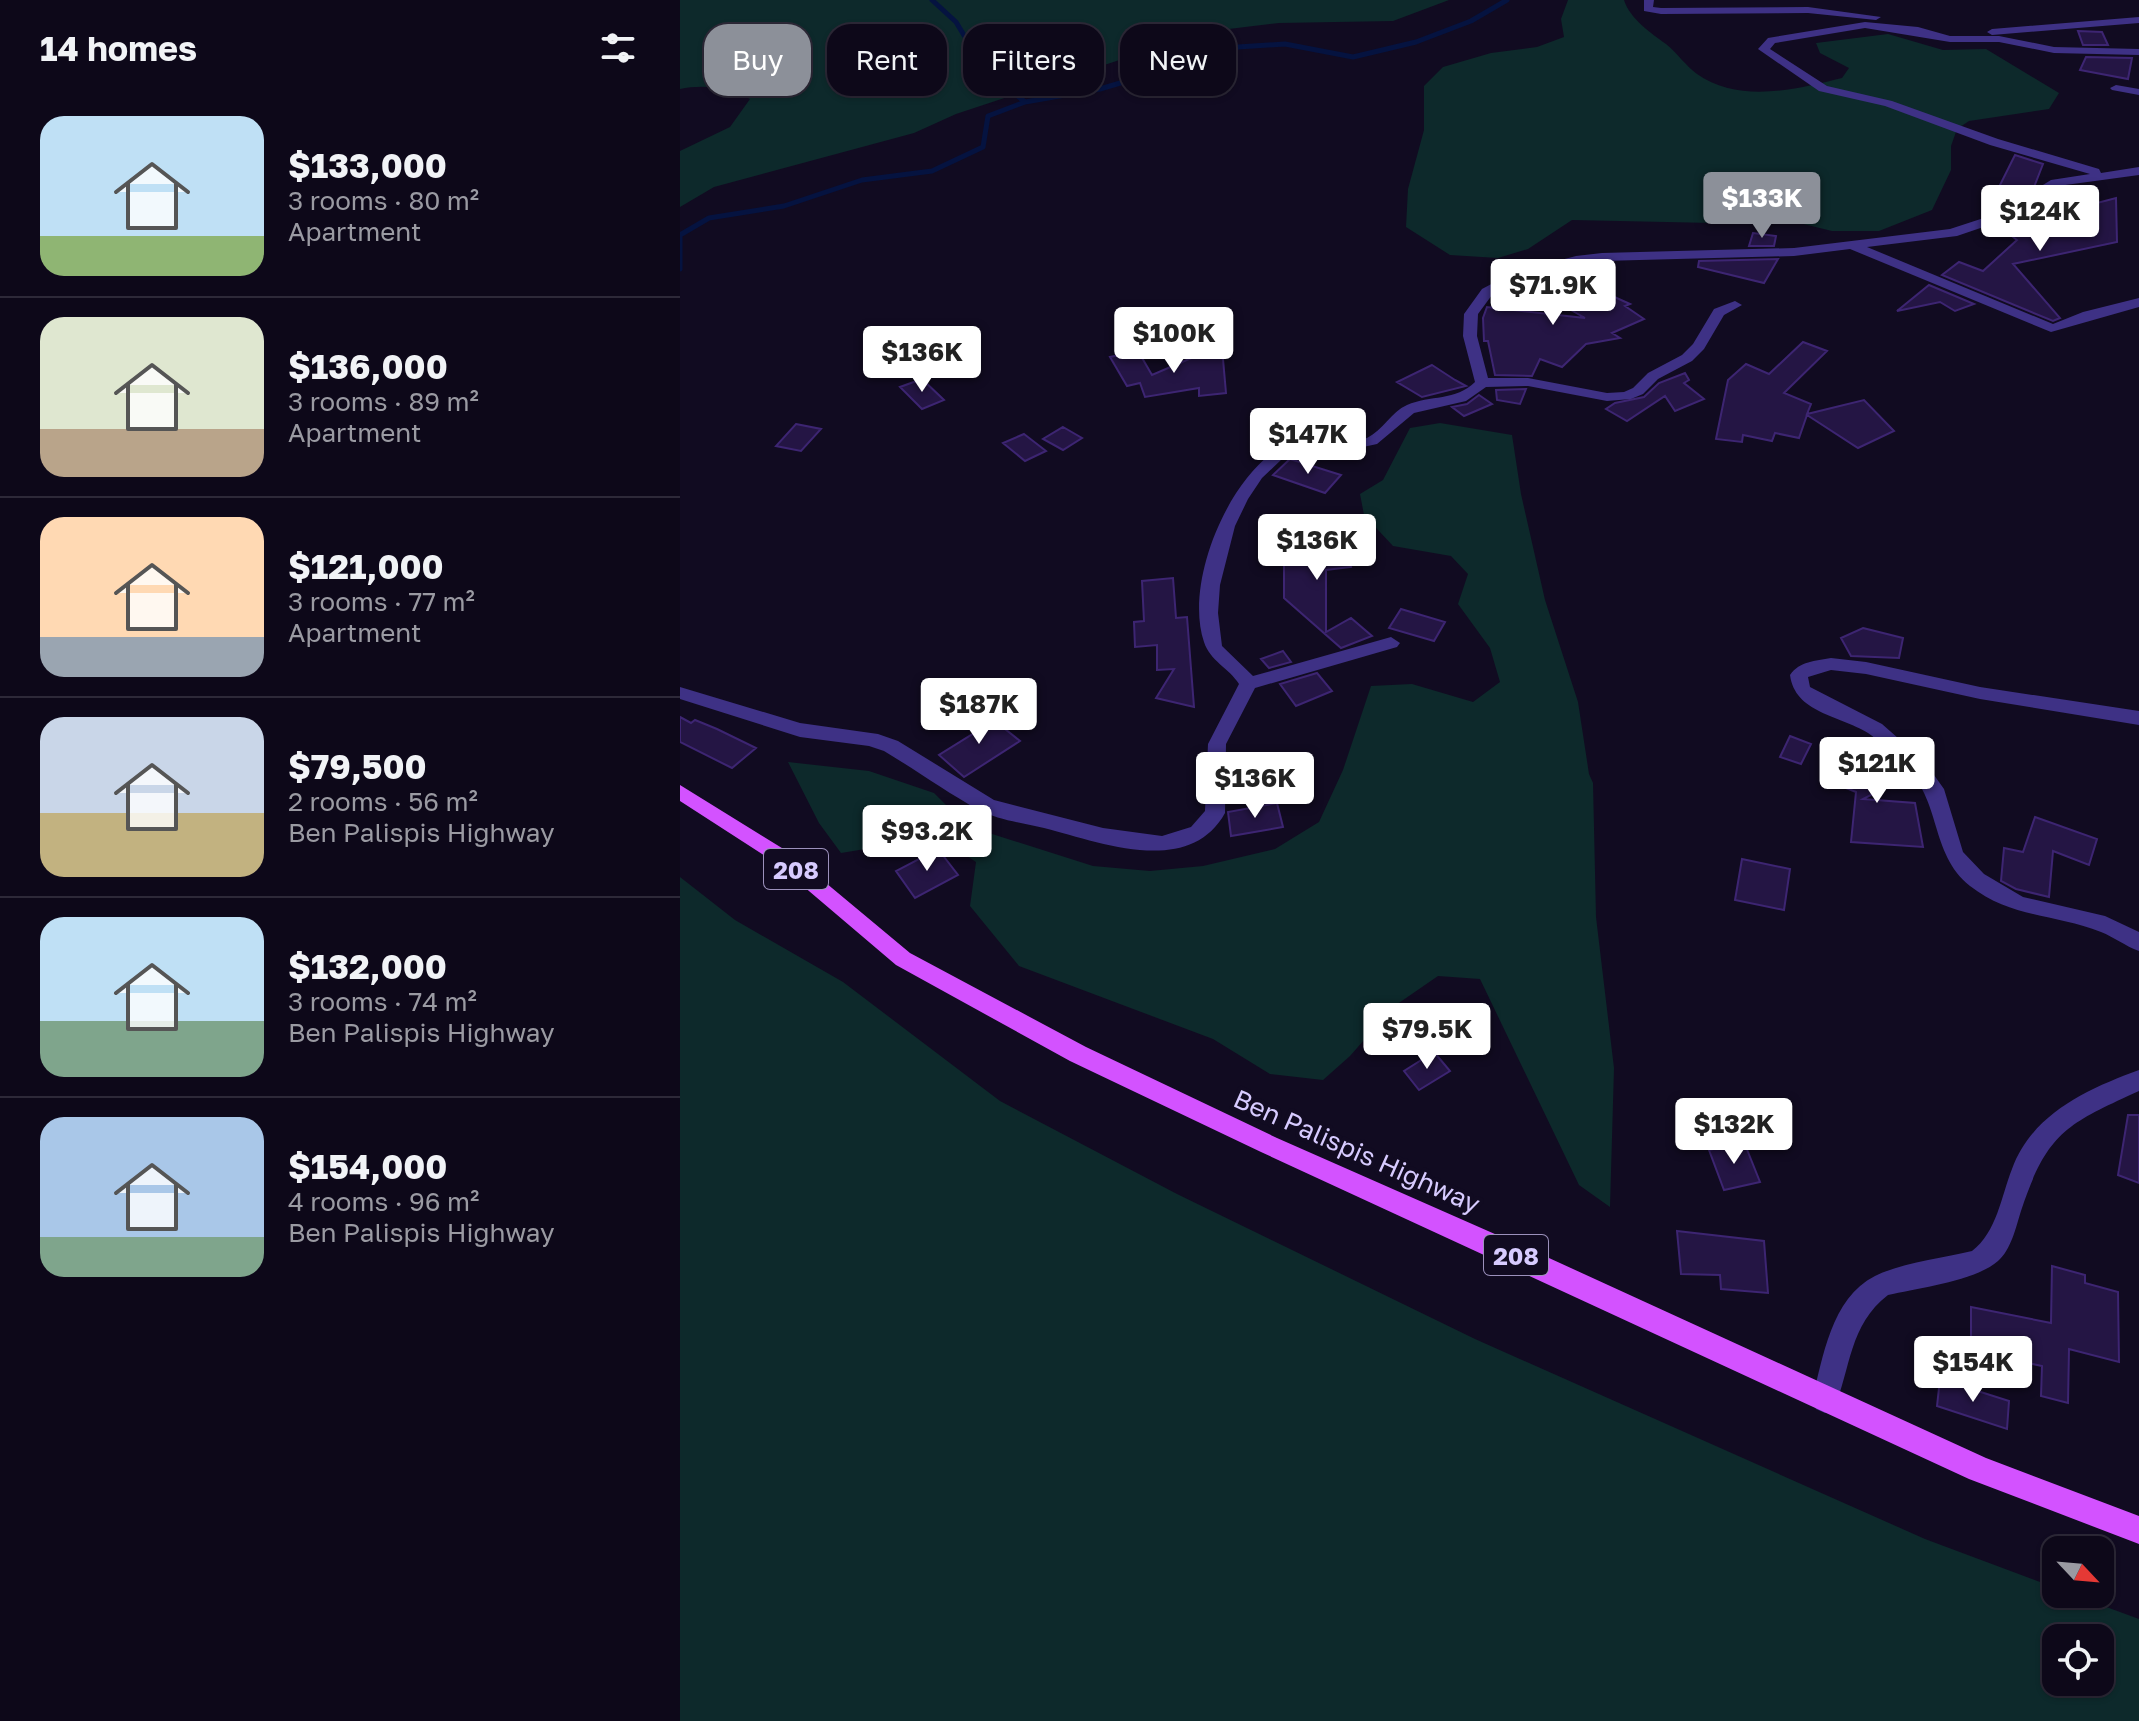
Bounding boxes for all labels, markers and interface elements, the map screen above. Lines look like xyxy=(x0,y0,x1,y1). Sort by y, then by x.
chip: Buy xyxy=(704,24,811,96)
chip: Rent xyxy=(827,24,947,96)
chip: Filters xyxy=(963,24,1104,96)
chip: New xyxy=(1120,24,1236,96)
icon: filters xyxy=(596,26,640,70)
text: 14 homes xyxy=(40,28,197,68)
text: $133,000 xyxy=(288,145,447,185)
icon: home xyxy=(104,148,200,244)
pin: $133K xyxy=(1706,172,1818,240)
text: $133K xyxy=(1721,182,1803,213)
text: 3 rooms · 80 m² xyxy=(288,185,479,216)
pin: $124K xyxy=(1984,185,2096,253)
text: $124K xyxy=(1999,195,2081,226)
text: Apartment xyxy=(288,216,421,247)
pin: $71.9K xyxy=(1488,259,1618,327)
text: $71.9K xyxy=(1509,269,1597,300)
pin: $100K xyxy=(1118,307,1230,375)
text: $100K xyxy=(1132,317,1216,348)
pin: $136K xyxy=(866,326,978,394)
text: $136K xyxy=(881,336,963,367)
text: $136,000 xyxy=(288,346,448,386)
icon: home xyxy=(104,349,200,445)
text: 3 rooms · 89 m² xyxy=(288,386,479,417)
pin: $147K xyxy=(1252,408,1364,476)
text: Apartment xyxy=(288,417,421,448)
text: $147K xyxy=(1268,418,1348,449)
pin: $136K xyxy=(1261,514,1373,582)
text: $136K xyxy=(1276,524,1358,555)
text: $121,000 xyxy=(288,546,444,586)
icon: home xyxy=(104,549,200,645)
text: 3 rooms · 77 m² xyxy=(288,586,475,617)
text: Apartment xyxy=(288,617,421,648)
pin: $187K xyxy=(923,678,1035,746)
text: $187K xyxy=(939,688,1019,719)
pin: $121K xyxy=(1821,737,1933,805)
text: $79,500 xyxy=(288,746,427,786)
text: $121K xyxy=(1838,747,1916,778)
icon: home xyxy=(104,749,200,845)
pin: $136K xyxy=(1199,752,1311,820)
text: $136K xyxy=(1214,762,1296,793)
text: 2 rooms · 56 m² xyxy=(288,786,478,817)
pin: $93.2K xyxy=(862,805,992,873)
text: $93.2K xyxy=(881,815,973,846)
text: Ben Palispis Highway xyxy=(288,817,554,848)
road number: 208 xyxy=(764,849,828,889)
text: $132,000 xyxy=(288,946,447,986)
icon: home xyxy=(104,949,200,1045)
text: 3 rooms · 74 m² xyxy=(288,986,477,1017)
pin: $79.5K xyxy=(1362,1003,1492,1071)
text: $79.5K xyxy=(1381,1013,1473,1044)
text: Ben Palispis Highway xyxy=(288,1017,554,1048)
street label: Ben Palispis Highway xyxy=(1229,1083,1485,1220)
pin: $132K xyxy=(1678,1098,1790,1166)
text: $132K xyxy=(1693,1108,1775,1139)
text: $154,000 xyxy=(288,1146,447,1186)
icon: home xyxy=(104,1149,200,1245)
text: 4 rooms · 96 m² xyxy=(288,1186,479,1217)
text: Ben Palispis Highway xyxy=(288,1217,554,1248)
road number: 208 xyxy=(1484,1235,1548,1275)
pin: $154K xyxy=(1917,1336,2029,1404)
text: $154K xyxy=(1932,1346,2014,1377)
north arrow xyxy=(2042,1536,2114,1608)
map controls xyxy=(2042,1536,2114,1696)
button: locate xyxy=(2042,1624,2114,1696)

